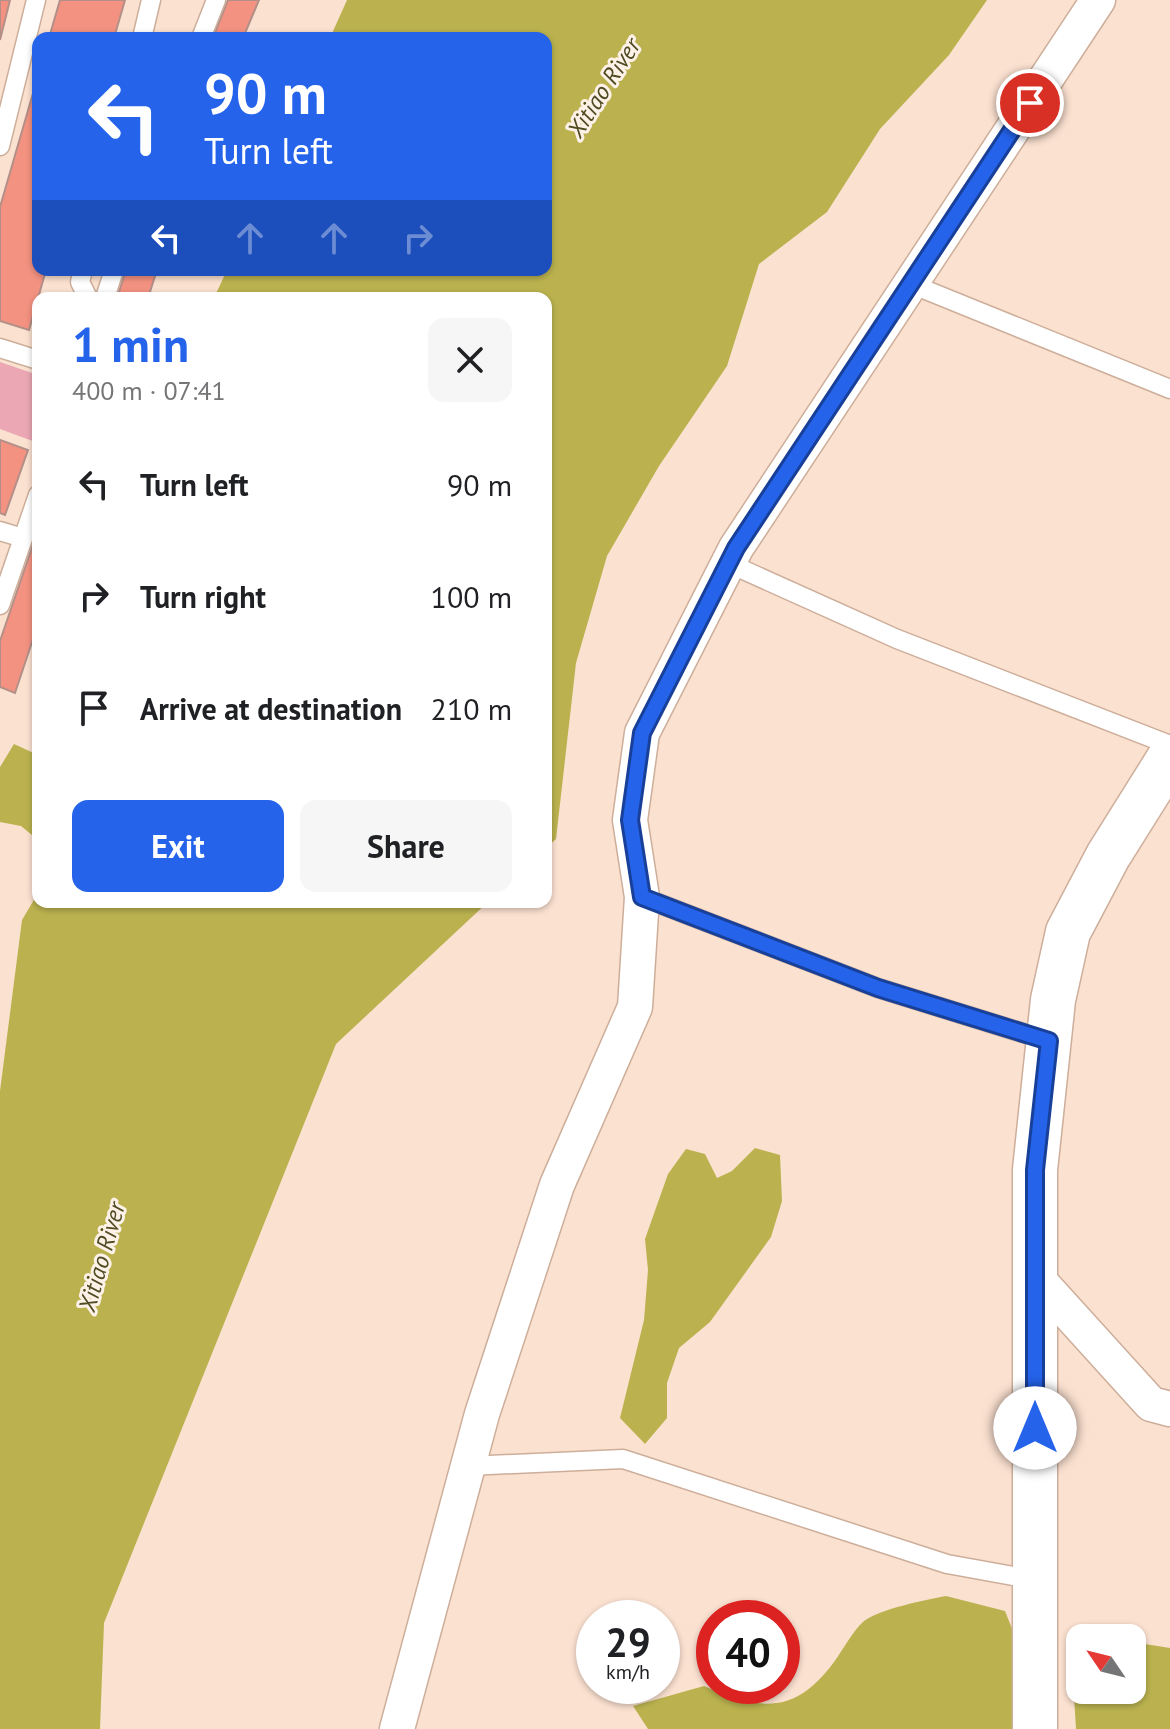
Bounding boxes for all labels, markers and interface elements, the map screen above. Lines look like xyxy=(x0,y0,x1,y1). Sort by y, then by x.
water label: Xitiao River xyxy=(559,30,648,144)
text: 90 m xyxy=(204,57,327,129)
icon: left xyxy=(72,64,176,168)
pin xyxy=(996,69,1064,137)
icon: arrive xyxy=(1008,81,1052,125)
text: Turn left xyxy=(204,127,333,174)
icon: left xyxy=(144,216,188,260)
icon: ahead xyxy=(228,216,272,260)
icon: ahead xyxy=(312,216,356,260)
icon: right xyxy=(396,216,440,260)
text: 1 min xyxy=(72,313,189,375)
button: close xyxy=(428,318,512,402)
text: 400 m · 07:41 xyxy=(72,374,226,407)
icon: left xyxy=(72,462,116,506)
text: Turn left xyxy=(140,465,248,504)
text: 90 m xyxy=(447,465,512,504)
icon: right xyxy=(72,574,116,618)
text: Turn right xyxy=(140,577,266,616)
text: 100 m xyxy=(431,577,512,616)
icon: arrive xyxy=(72,686,116,730)
text: Arrive at destination xyxy=(140,689,402,728)
text: 210 m xyxy=(431,689,512,728)
button: Exit xyxy=(72,800,284,892)
button: Share xyxy=(300,800,512,892)
water label: Xitiao River xyxy=(71,1197,132,1316)
position arrow xyxy=(993,1386,1077,1470)
speed limit sign: 40 xyxy=(696,1600,800,1704)
text: 29 xyxy=(605,1616,651,1668)
north arrow xyxy=(1066,1624,1146,1704)
map controls xyxy=(1066,1624,1146,1704)
text: km/h xyxy=(606,1659,650,1685)

